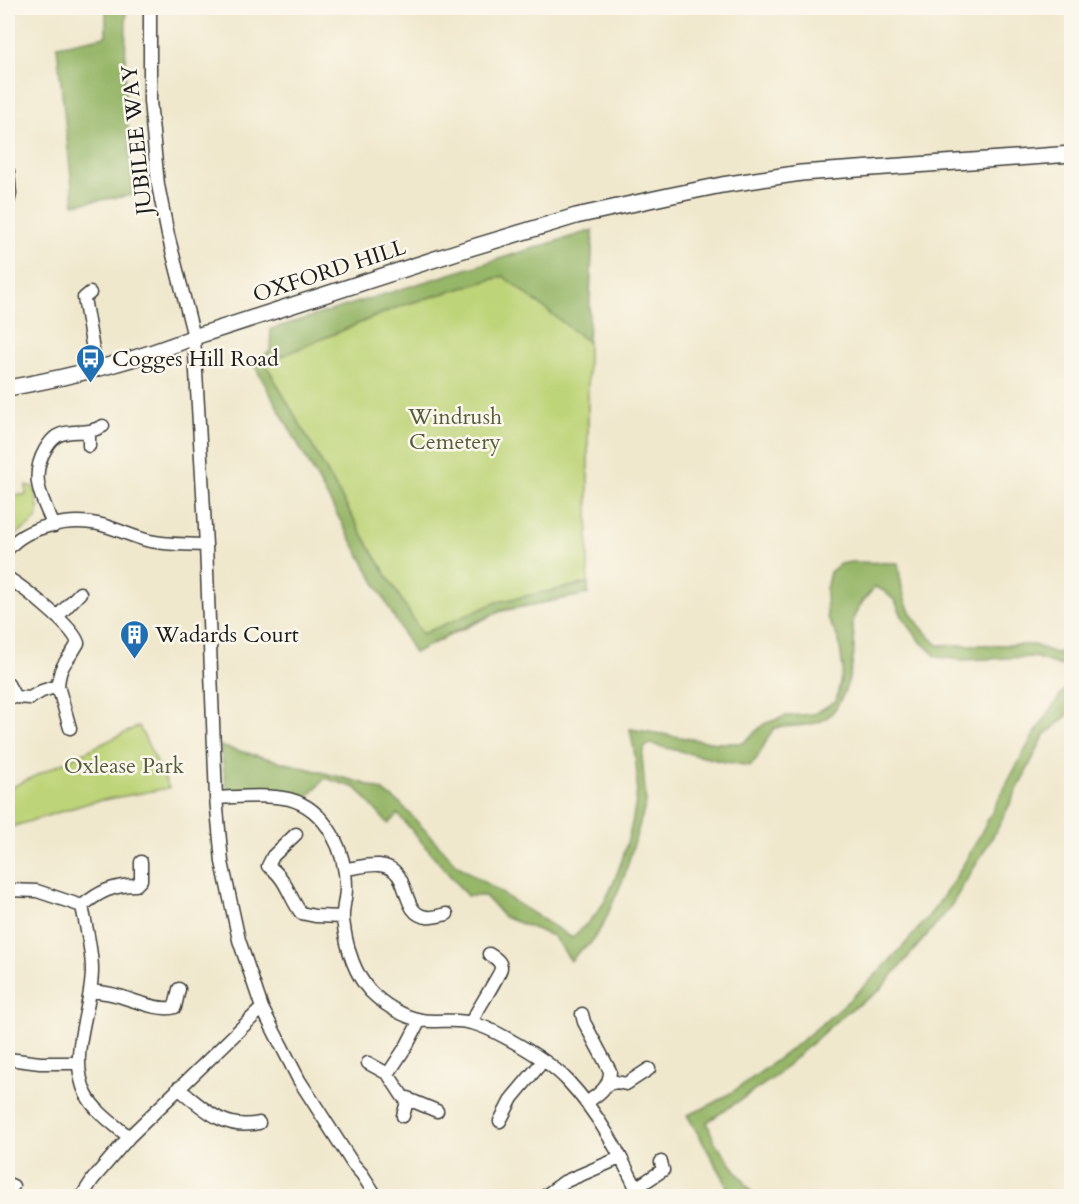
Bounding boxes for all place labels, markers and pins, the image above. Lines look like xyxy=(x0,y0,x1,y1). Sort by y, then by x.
bus stop icon: Cogges Hill Road xyxy=(75,342,107,384)
place label: Cogges Hill Road xyxy=(112,344,279,374)
building icon: Wadards Court xyxy=(118,618,150,660)
place label: Wadards Court xyxy=(154,620,299,650)

